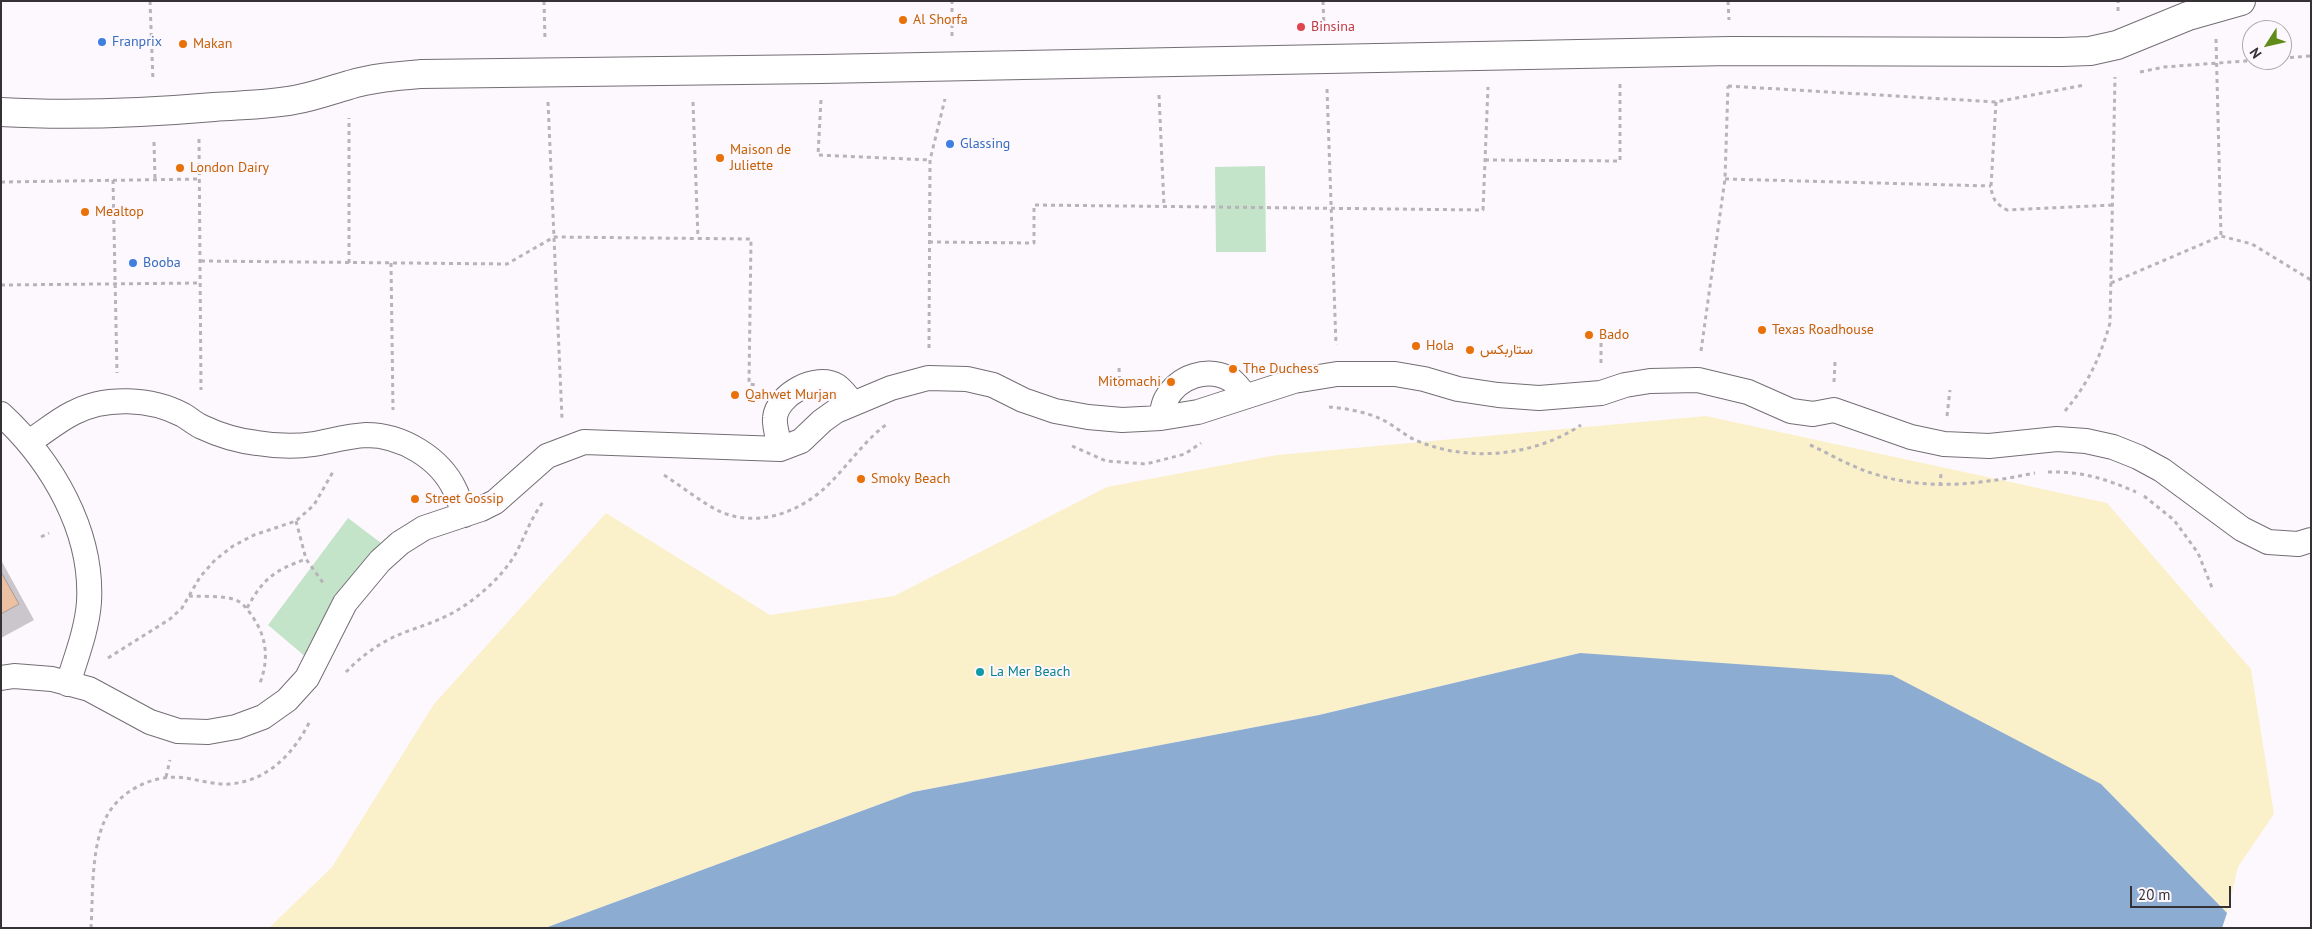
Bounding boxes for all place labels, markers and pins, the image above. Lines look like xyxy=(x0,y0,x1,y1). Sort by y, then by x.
place label: Al Shorfa xyxy=(913,12,968,28)
marker: Al Shorfa xyxy=(897,14,909,26)
place label: Binsina xyxy=(1311,19,1355,35)
marker: Binsina xyxy=(1295,21,1307,33)
place label: Franprix xyxy=(112,34,162,50)
marker: Franprix xyxy=(96,36,108,48)
place label: Makan xyxy=(193,36,232,52)
marker: Makan xyxy=(177,38,189,50)
place label: Glassing xyxy=(960,136,1010,152)
marker: Glassing xyxy=(944,138,956,150)
place label: Maison de Juliette xyxy=(730,142,791,174)
marker: Maison de Juliette xyxy=(714,152,726,164)
place label: London Dairy xyxy=(190,160,269,176)
marker: London Dairy xyxy=(174,162,186,174)
place label: Mealtop xyxy=(95,204,144,220)
marker: Mealtop xyxy=(79,206,91,218)
place label: Booba xyxy=(143,255,181,271)
marker: Booba xyxy=(127,257,139,269)
place label: Texas Roadhouse xyxy=(1772,322,1874,338)
marker: Texas Roadhouse xyxy=(1756,324,1768,336)
place label: Bado xyxy=(1599,327,1629,343)
marker: Bado xyxy=(1583,329,1595,341)
place label: Hola xyxy=(1426,338,1454,354)
marker: Hola xyxy=(1410,340,1422,352)
place label: ستاربكس xyxy=(1480,342,1533,358)
marker: ستاربكس xyxy=(1464,344,1476,356)
place label: The Duchess xyxy=(1243,361,1319,377)
marker: The Duchess xyxy=(1227,363,1239,375)
place label: Mitomachi xyxy=(1098,374,1161,390)
marker: Mitomachi xyxy=(1165,376,1177,388)
place label: Qahwet Murjan xyxy=(745,387,837,403)
marker: Qahwet Murjan xyxy=(729,389,741,401)
place label: Smoky Beach xyxy=(871,471,950,487)
marker: Smoky Beach xyxy=(855,473,867,485)
place label: Street Gossip xyxy=(425,491,504,507)
marker: Street Gossip xyxy=(409,493,421,505)
place label: La Mer Beach xyxy=(990,664,1071,680)
marker: La Mer Beach xyxy=(974,666,986,678)

